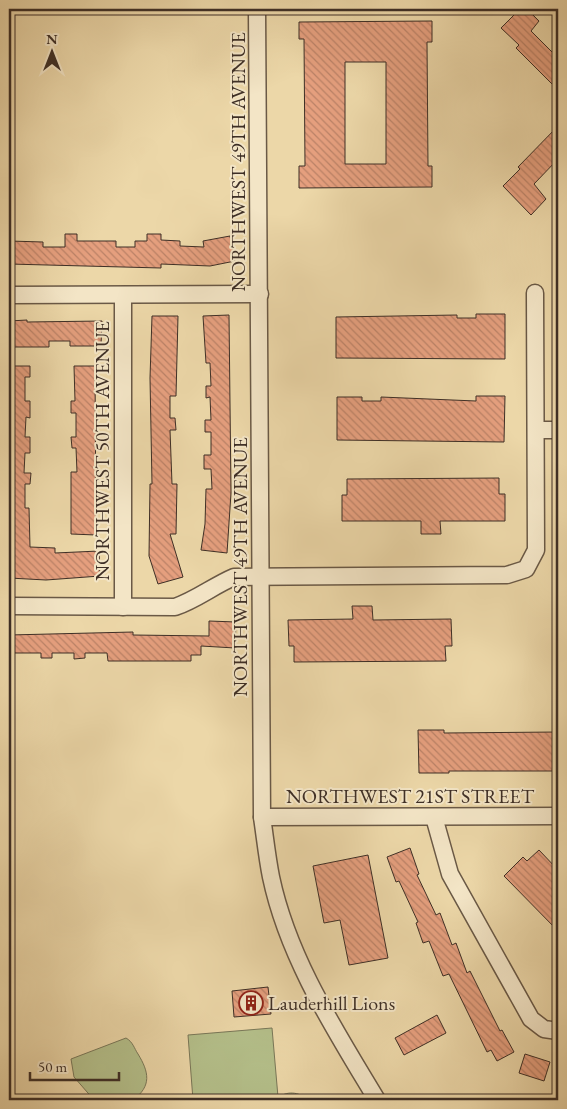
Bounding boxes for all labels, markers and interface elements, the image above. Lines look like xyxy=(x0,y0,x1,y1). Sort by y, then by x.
north arrow xyxy=(28,28,78,78)
text: N xyxy=(46,30,58,48)
street label: NORTHWEST 49TH AVENUE xyxy=(225,32,251,292)
street label: NORTHWEST 50TH AVENUE xyxy=(89,321,115,581)
street label: NORTHWEST 49TH AVENUE xyxy=(227,437,253,697)
street label: NORTHWEST 21ST STREET xyxy=(286,783,535,809)
building icon: Lauderhill Lions xyxy=(238,990,264,1016)
place label: Lauderhill Lions xyxy=(268,990,395,1016)
scale bar xyxy=(30,1049,119,1081)
text: 50 m xyxy=(38,1057,67,1076)

